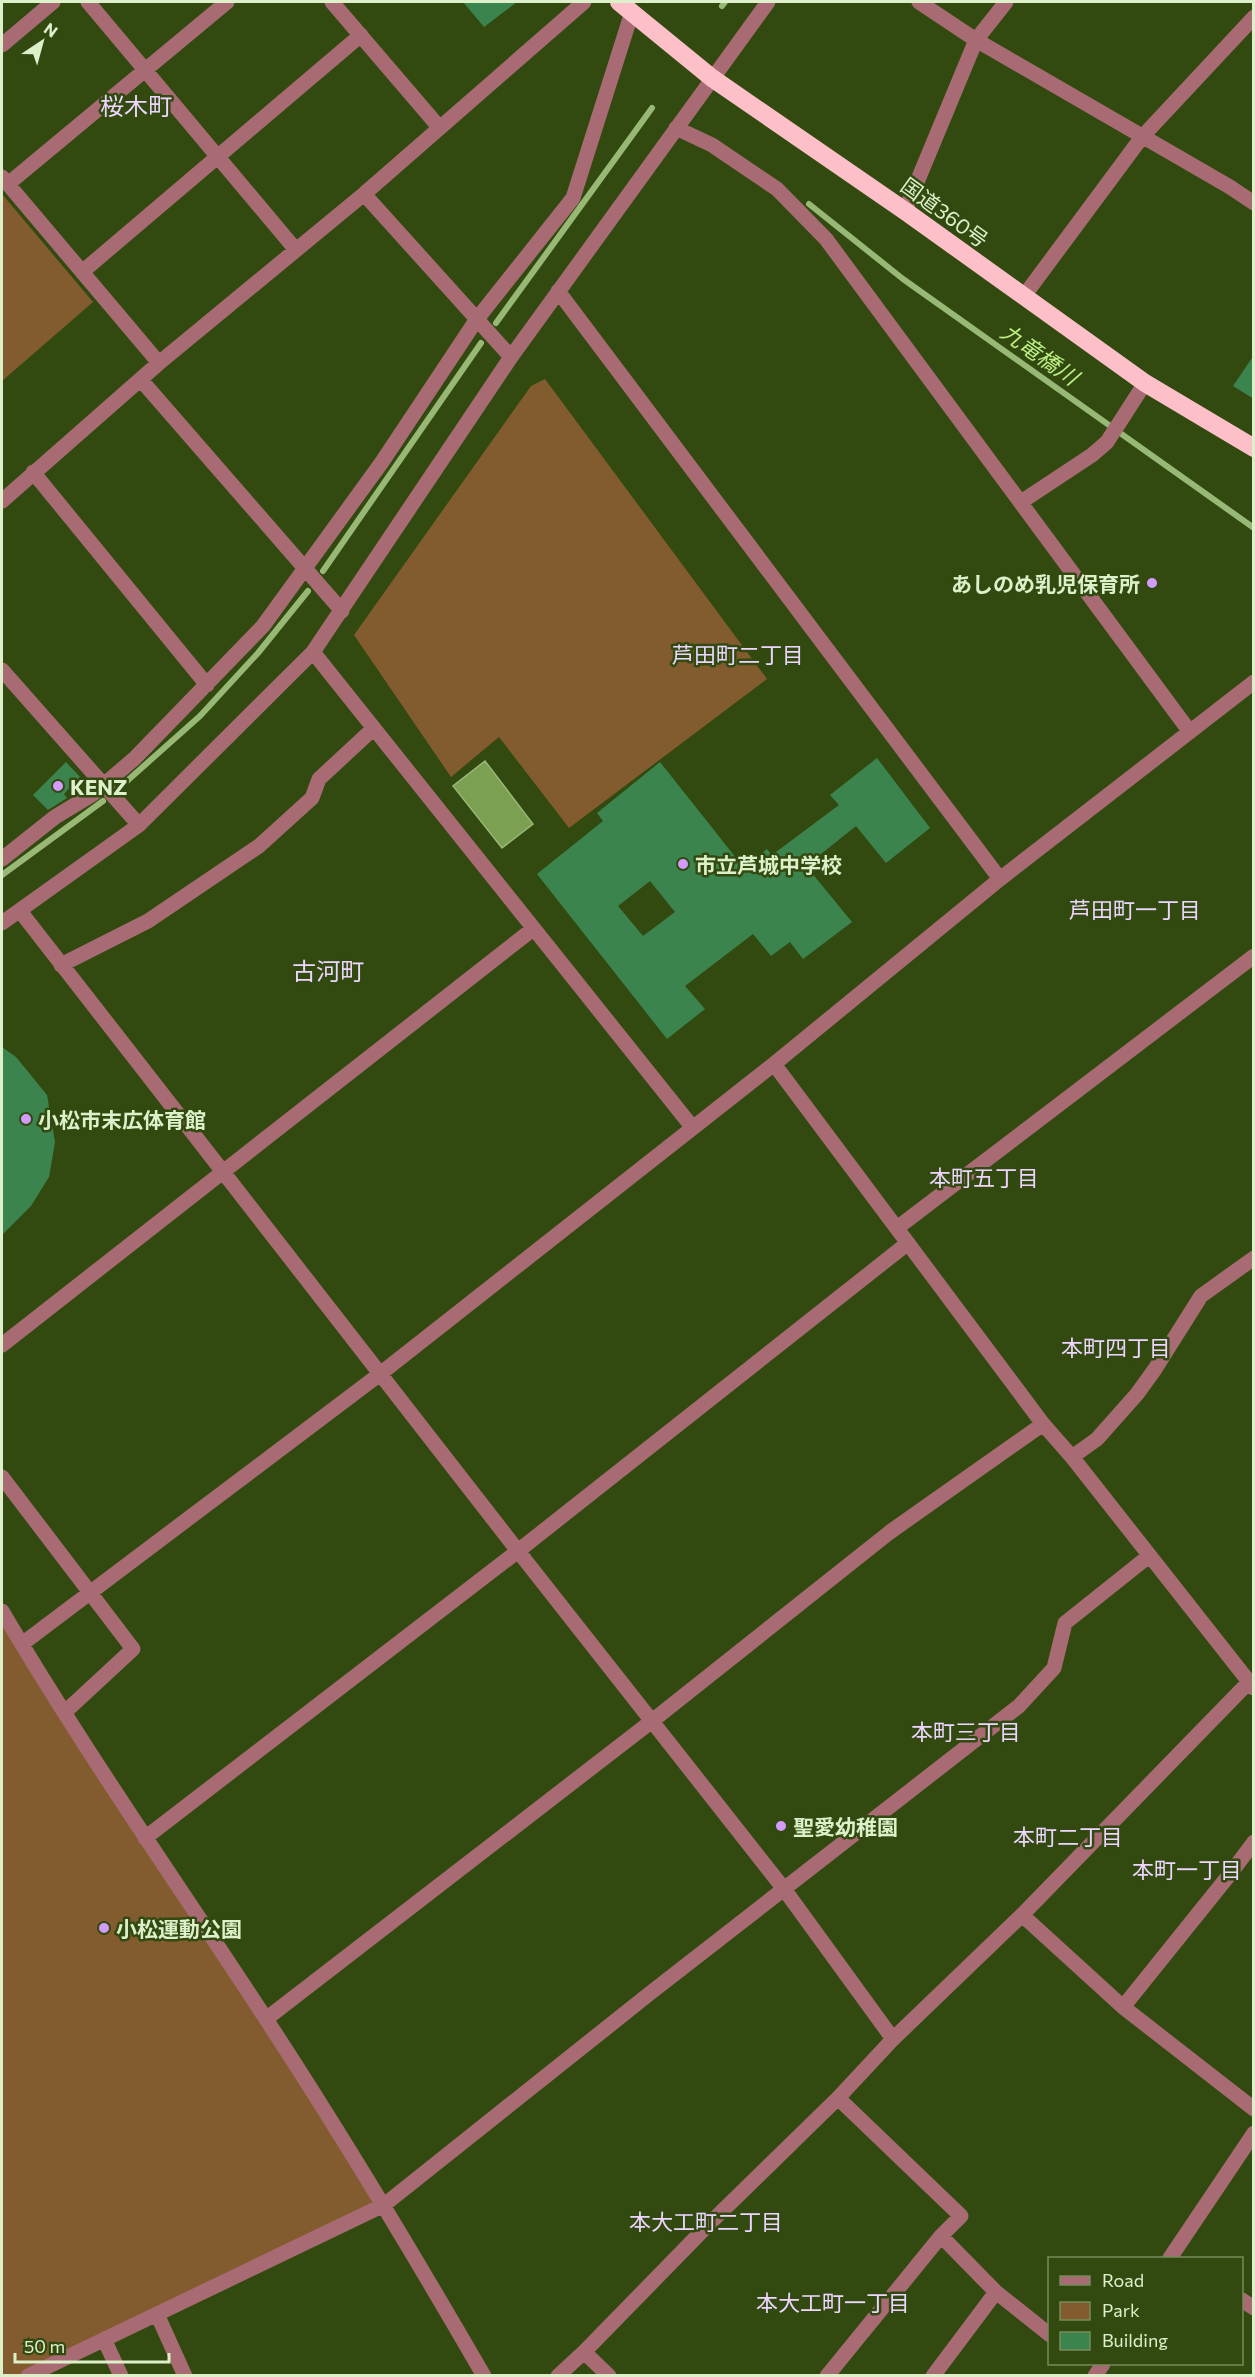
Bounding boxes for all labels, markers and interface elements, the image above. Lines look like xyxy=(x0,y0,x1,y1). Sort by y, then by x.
north arrow xyxy=(12,12,72,72)
text: N xyxy=(41,18,62,41)
district label: 桜木町 xyxy=(100,91,172,120)
street label: 国道360号 xyxy=(897,172,993,252)
water label: 九竜橋川 xyxy=(996,318,1085,391)
place label: あしのめ乳児保育所 xyxy=(951,571,1140,596)
marker: あしのめ乳児保育所 xyxy=(1145,576,1159,590)
district label: 芦田町二丁目 xyxy=(672,641,804,668)
place label: KENZ xyxy=(70,774,127,799)
marker: KENZ xyxy=(51,779,65,793)
place label: 市立芦城中学校 xyxy=(695,852,842,877)
marker: 市立芦城中学校 xyxy=(676,857,690,871)
district label: 芦田町一丁目 xyxy=(1069,896,1201,923)
district label: 古河町 xyxy=(292,956,364,985)
place label: 小松市末広体育館 xyxy=(38,1107,206,1132)
marker: 小松市末広体育館 xyxy=(19,1112,33,1126)
district label: 本町五丁目 xyxy=(929,1164,1039,1191)
district label: 本町四丁目 xyxy=(1061,1334,1171,1361)
district label: 本町三丁目 xyxy=(911,1718,1021,1745)
place label: 聖愛幼稚園 xyxy=(793,1814,898,1839)
marker: 聖愛幼稚園 xyxy=(774,1819,788,1833)
district label: 本町二丁目 xyxy=(1013,1823,1123,1850)
district label: 本町一丁目 xyxy=(1132,1856,1242,1883)
place label: 小松運動公園 xyxy=(116,1916,242,1941)
marker: 小松運動公園 xyxy=(97,1921,111,1935)
district label: 本大工町二丁目 xyxy=(629,2208,783,2235)
legend xyxy=(1048,2257,1243,2365)
text: Road xyxy=(1102,2269,1144,2291)
district label: 本大工町一丁目 xyxy=(756,2289,910,2316)
text: Park xyxy=(1102,2299,1140,2321)
scale bar xyxy=(15,2326,170,2364)
text: Building xyxy=(1102,2329,1168,2351)
text: 50 m xyxy=(24,2335,65,2357)

